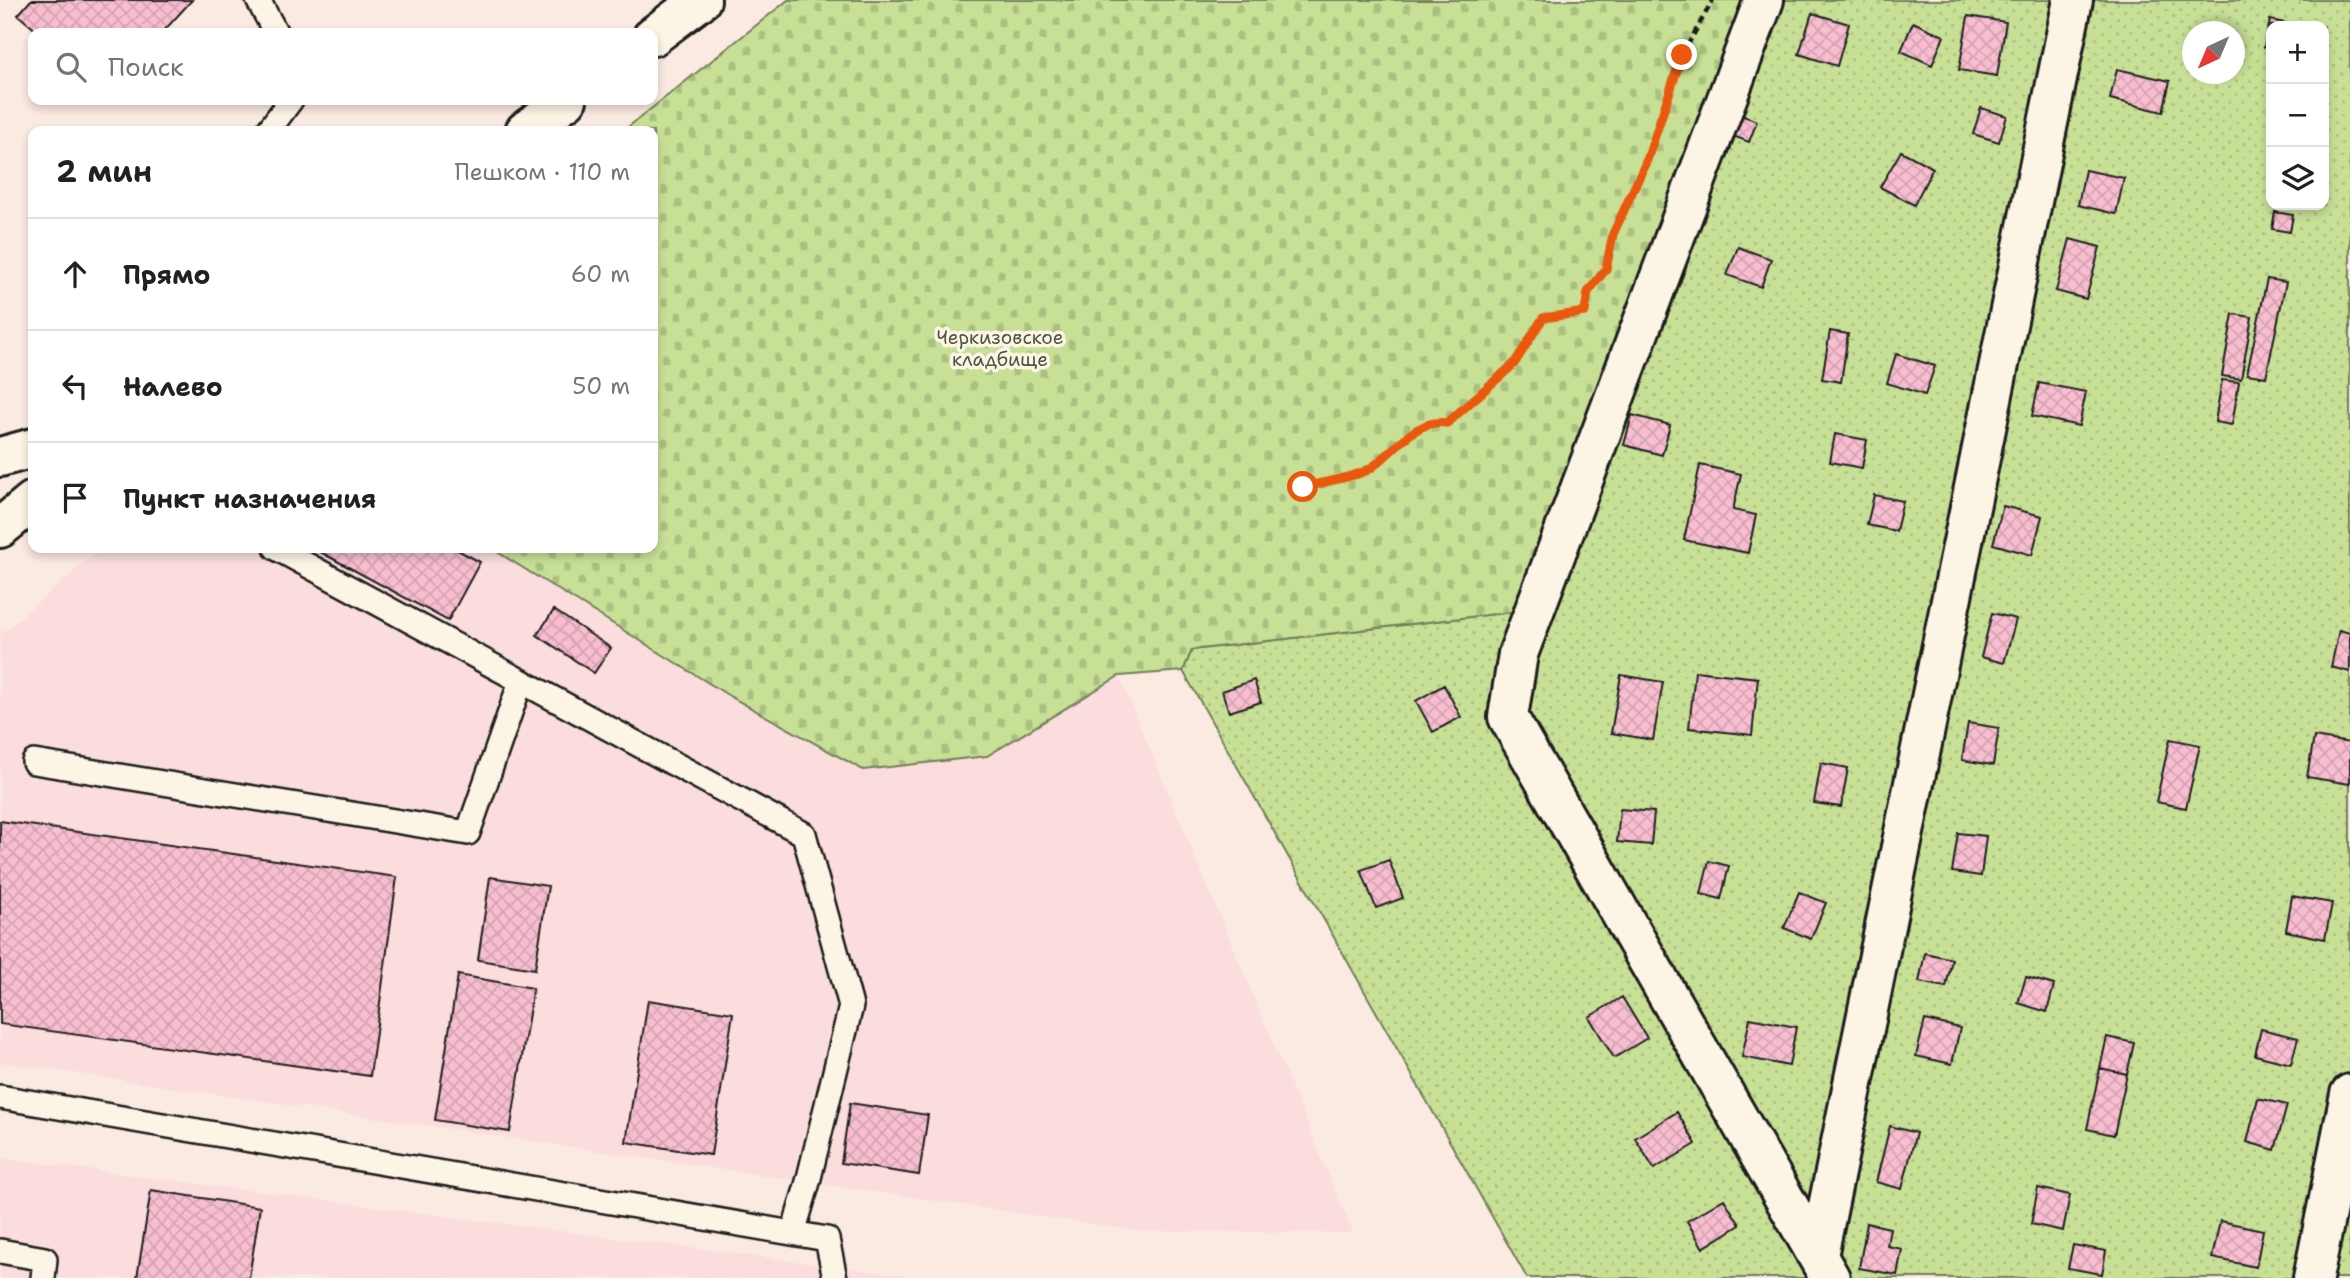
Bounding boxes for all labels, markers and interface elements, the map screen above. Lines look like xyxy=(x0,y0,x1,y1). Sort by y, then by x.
north arrow xyxy=(2182,21,2245,84)
map controls xyxy=(2266,21,2329,210)
button: + xyxy=(2266,21,2329,84)
search box xyxy=(28,28,658,105)
route end xyxy=(1666,39,1697,70)
icon: search xyxy=(52,48,90,86)
text: Поиск xyxy=(108,49,184,84)
button: − xyxy=(2266,84,2329,147)
button: layers xyxy=(2266,147,2329,210)
text: 2 мин xyxy=(56,151,152,192)
text: Пешком · 110 m xyxy=(454,157,630,187)
icon: ahead xyxy=(56,255,94,293)
text: Прямо xyxy=(123,257,211,292)
text: 60 m xyxy=(571,259,630,289)
park label: Черкизовское кладбище xyxy=(936,325,1064,372)
icon: left xyxy=(56,367,94,405)
text: Налево xyxy=(123,369,223,404)
text: 50 m xyxy=(572,371,630,401)
route start xyxy=(1287,471,1318,502)
icon: arrive xyxy=(56,479,94,517)
text: Пункт назначения xyxy=(123,481,376,516)

